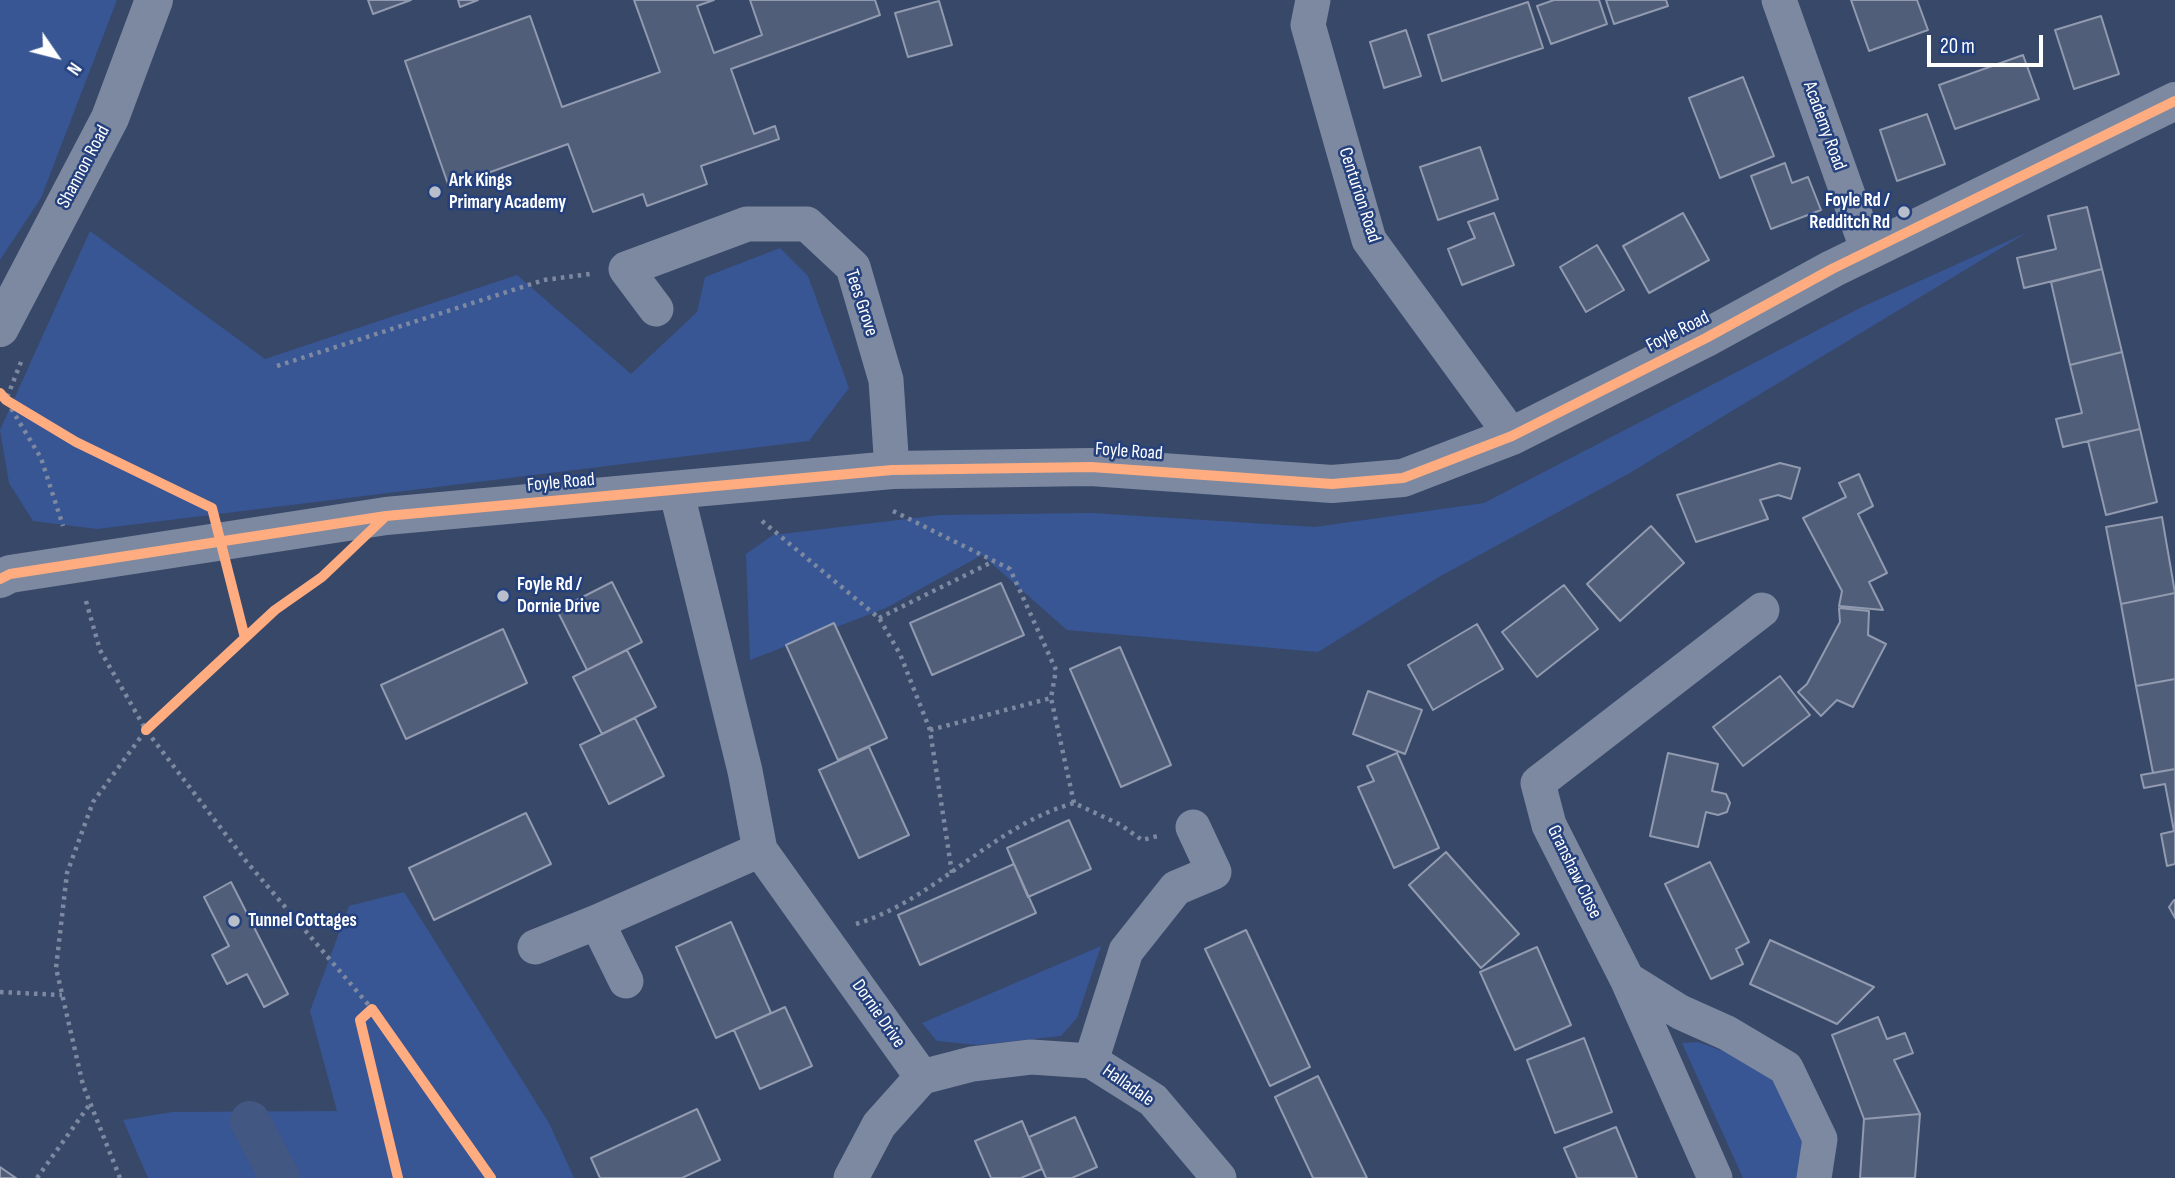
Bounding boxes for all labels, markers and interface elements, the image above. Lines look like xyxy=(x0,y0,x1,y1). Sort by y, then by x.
north arrow xyxy=(21,21,91,91)
scale bar xyxy=(1930,21,2046,65)
text: 20 m xyxy=(1940,34,1975,59)
text: N xyxy=(61,58,86,79)
street label: Academy Road xyxy=(1797,79,1851,173)
street label: Shannon Road xyxy=(53,122,115,212)
street label: Centurion Road xyxy=(1333,145,1385,245)
place label: Ark Kings Primary Academy xyxy=(449,170,566,214)
marker: Ark Kings Primary Academy xyxy=(427,184,443,200)
place label: Foyle Rd / Redditch Rd xyxy=(1809,190,1890,234)
marker: Foyle Rd / Redditch Rd xyxy=(1896,204,1912,220)
street label: Tees Grove xyxy=(840,267,882,339)
street label: Foyle Road xyxy=(1643,306,1713,358)
street label: Foyle Road xyxy=(1094,438,1164,466)
street label: Foyle Road xyxy=(526,469,596,497)
place label: Foyle Rd / Dornie Drive xyxy=(517,574,600,618)
marker: Foyle Rd / Dornie Drive xyxy=(495,588,511,604)
street label: Granshaw Close xyxy=(1542,822,1606,922)
place label: Tunnel Cottages xyxy=(248,910,357,932)
marker: Tunnel Cottages xyxy=(226,913,242,929)
street label: Dornie Drive xyxy=(846,975,910,1053)
street label: Halladale xyxy=(1098,1060,1158,1112)

